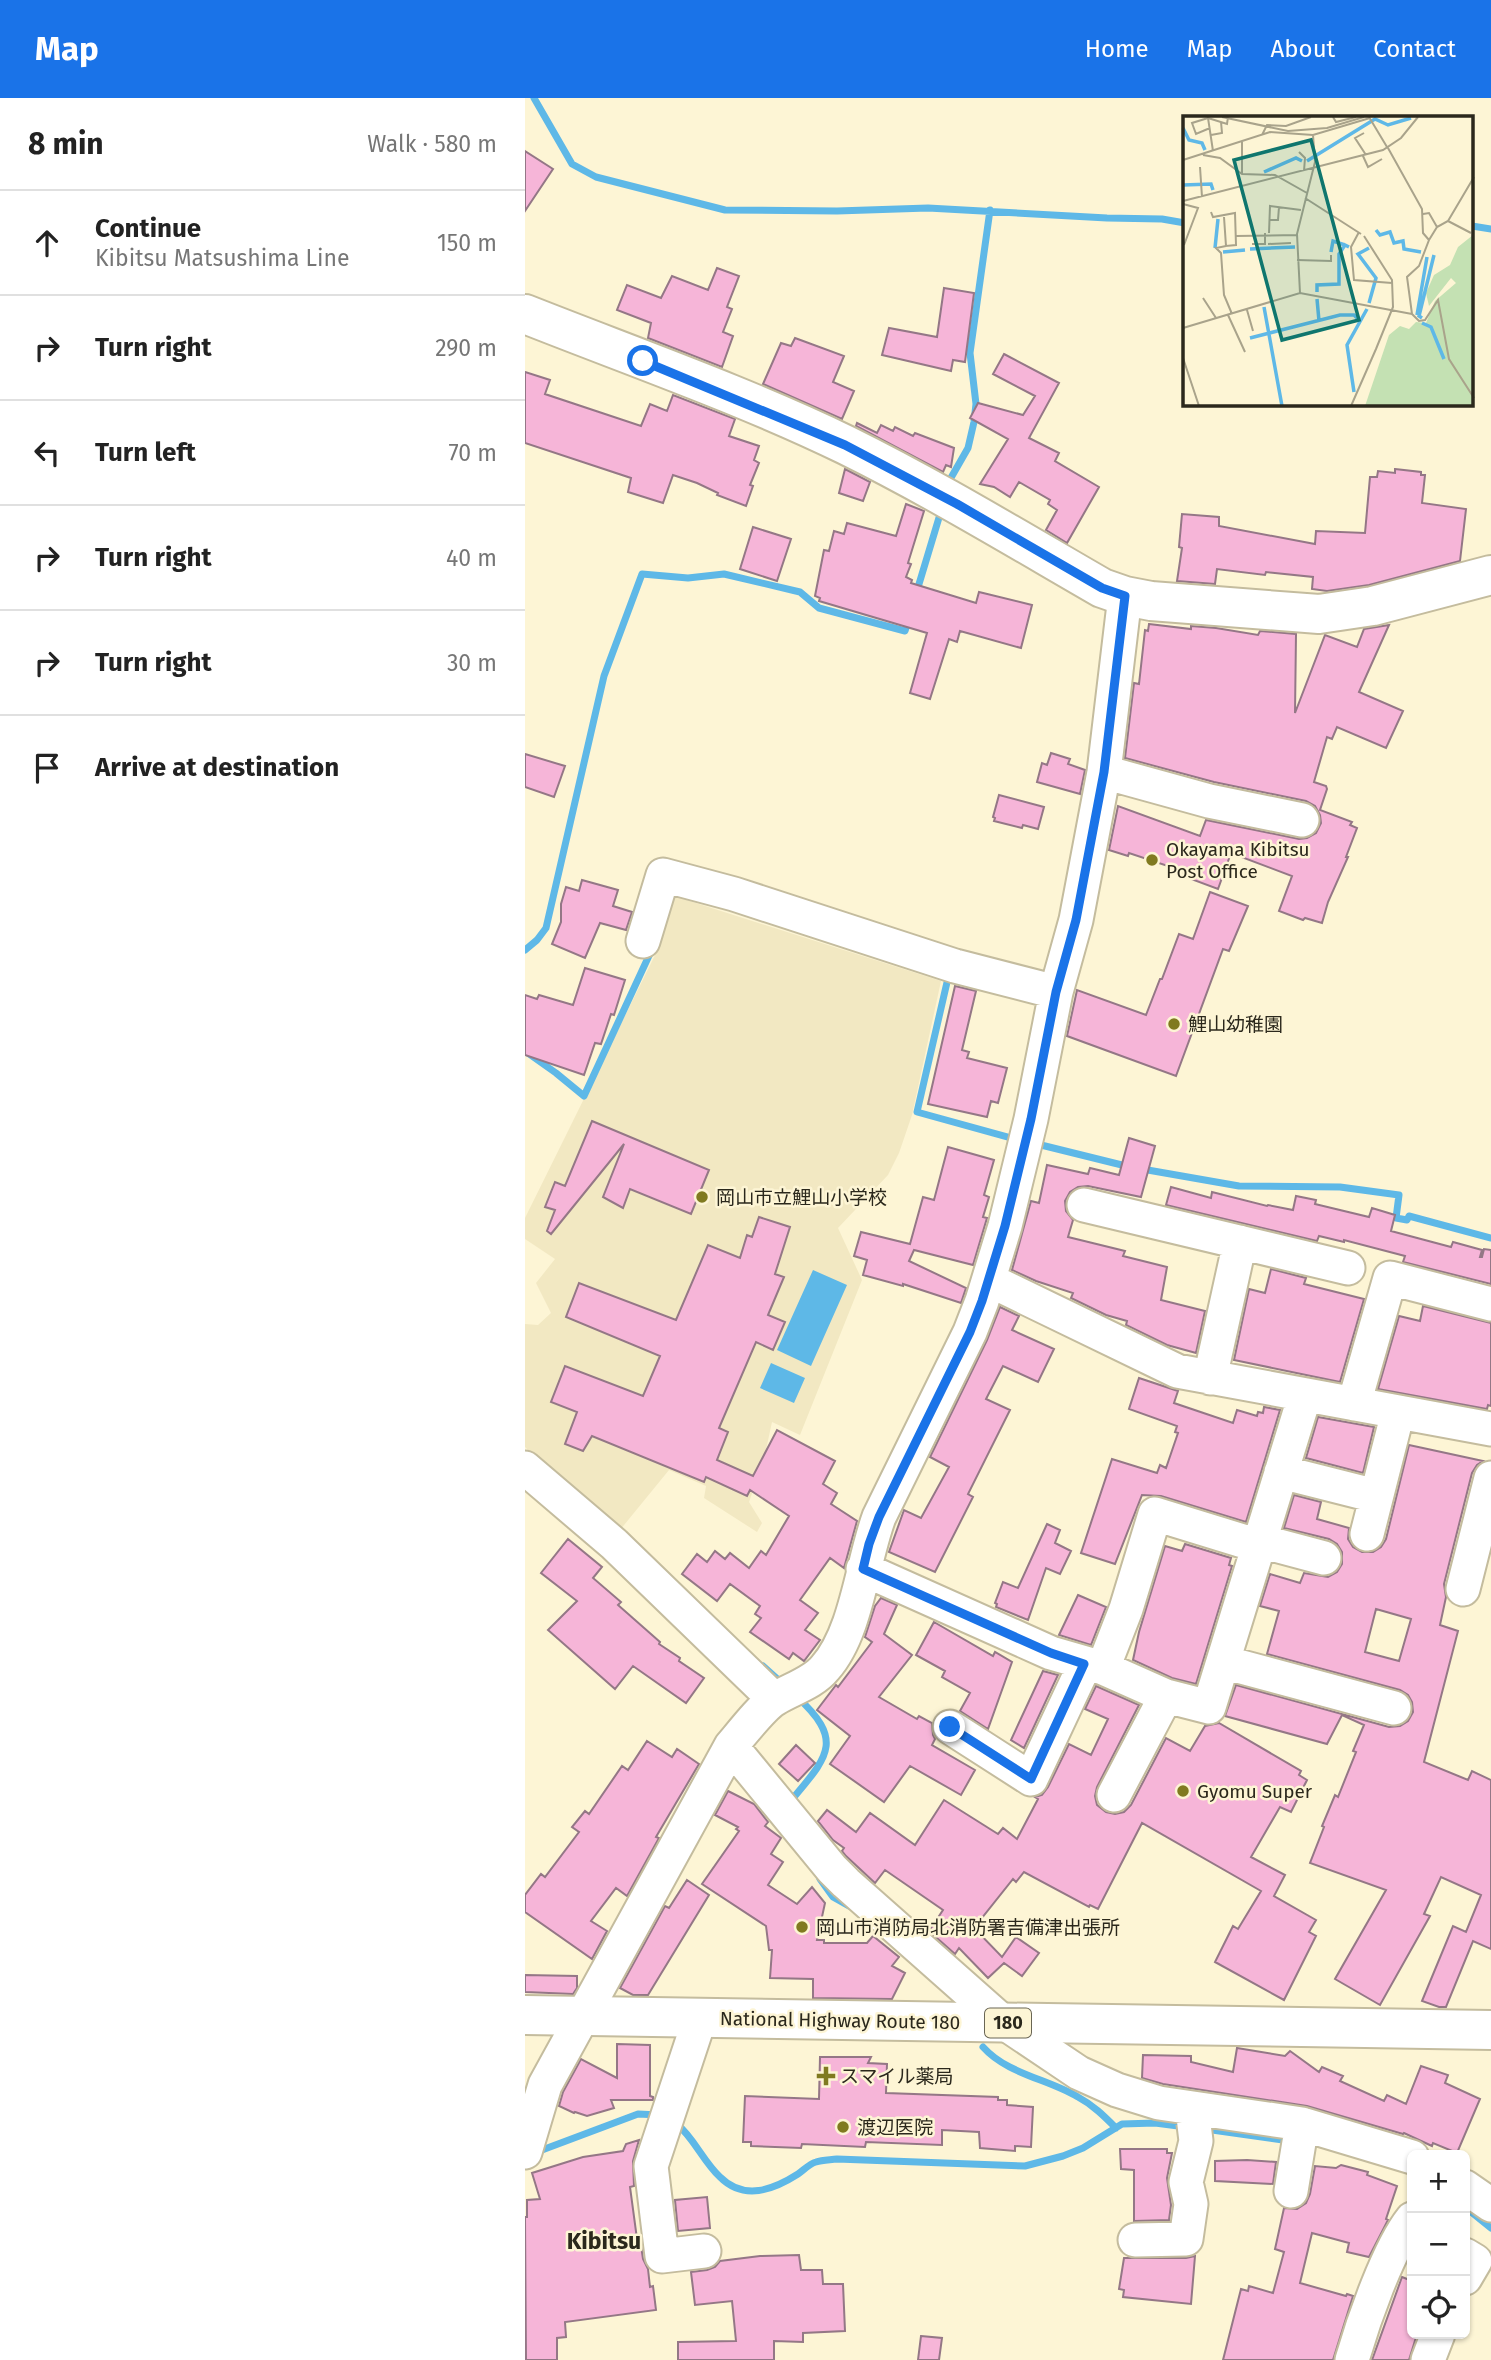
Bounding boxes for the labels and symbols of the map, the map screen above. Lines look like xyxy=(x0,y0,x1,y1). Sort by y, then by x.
inset map xyxy=(1183,116,1473,406)
route start xyxy=(627,345,658,376)
place label: Okayama Kibitsu Post Office xyxy=(1166,838,1310,883)
marker: Okayama Kibitsu Post Office xyxy=(1144,852,1160,868)
place label: 鯉山幼稚園 xyxy=(1188,1013,1283,1036)
marker: 鯉山幼稚園 xyxy=(1166,1016,1182,1032)
place label: 岡山市立鯉山小学校 xyxy=(716,1186,887,1209)
marker: 岡山市立鯉山小学校 xyxy=(694,1189,710,1205)
route end xyxy=(934,1711,965,1742)
place label: Gyomu Super xyxy=(1197,1780,1313,1803)
marker: Gyomu Super xyxy=(1175,1783,1191,1799)
place label: 岡山市消防局北消防署吉備津出張所 xyxy=(816,1916,1120,1939)
marker: 岡山市消防局北消防署吉備津出張所 xyxy=(794,1919,810,1935)
street label: National Highway Route 180 xyxy=(720,2007,960,2034)
road number: 180 xyxy=(985,2008,1031,2038)
place label: スマイル薬局 xyxy=(840,2065,953,2088)
marker: スマイル薬局 xyxy=(818,2068,834,2084)
place label: 渡辺医院 xyxy=(857,2116,933,2139)
marker: 渡辺医院 xyxy=(835,2119,851,2135)
district label: Kibitsu xyxy=(567,2227,641,2255)

